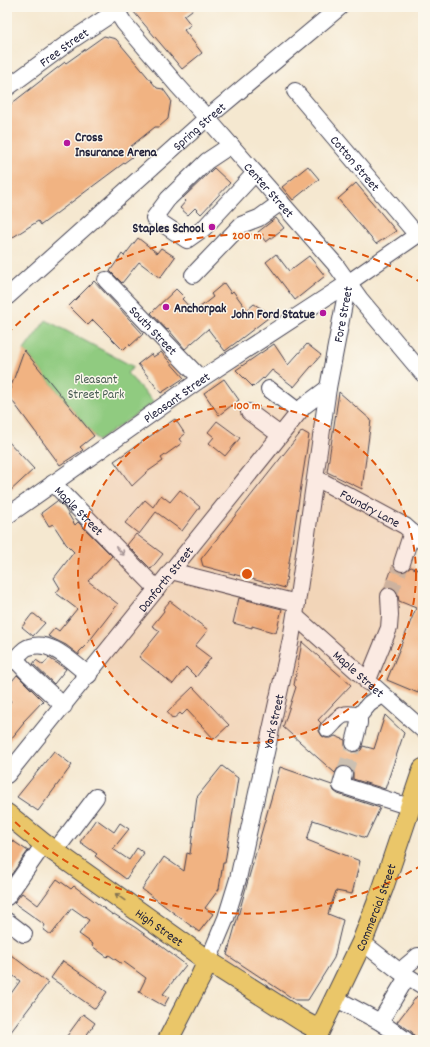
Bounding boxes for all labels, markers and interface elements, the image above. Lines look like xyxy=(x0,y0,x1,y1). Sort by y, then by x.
street label: Free Street xyxy=(36,24,93,73)
street label: Spring Street xyxy=(170,99,231,156)
place label: Cross Insurance Arena xyxy=(75,129,158,163)
street label: Cotton Street xyxy=(325,132,383,197)
marker: Cross Insurance Arena xyxy=(62,138,72,148)
street label: Center Street xyxy=(238,159,297,223)
place label: Staples School xyxy=(133,220,205,239)
marker: Staples School xyxy=(207,222,217,232)
text: 200 m xyxy=(232,228,262,245)
street label: Fore Street xyxy=(330,285,359,344)
place label: Anchorpak xyxy=(174,300,227,319)
street label: South Street xyxy=(123,302,181,361)
marker: Anchorpak xyxy=(161,302,171,312)
place label: John Ford Statue xyxy=(231,306,315,325)
marker: John Ford Statue xyxy=(318,308,328,318)
street label: Pleasant Street xyxy=(140,368,215,429)
park label: Pleasant Street Park xyxy=(68,371,124,405)
text: 100 m xyxy=(234,398,260,415)
street label: Maple Street xyxy=(49,483,107,541)
street label: Foundry Lane xyxy=(336,486,403,534)
street label: Danforth Street xyxy=(135,543,199,617)
one-way arrow xyxy=(115,546,125,556)
centre of rings xyxy=(240,567,254,581)
street label: Maple Street xyxy=(328,647,388,703)
street label: York Street xyxy=(260,692,291,751)
street label: Commercial Street xyxy=(352,861,403,955)
one-way arrow xyxy=(114,893,125,901)
street label: High Street xyxy=(130,905,187,953)

